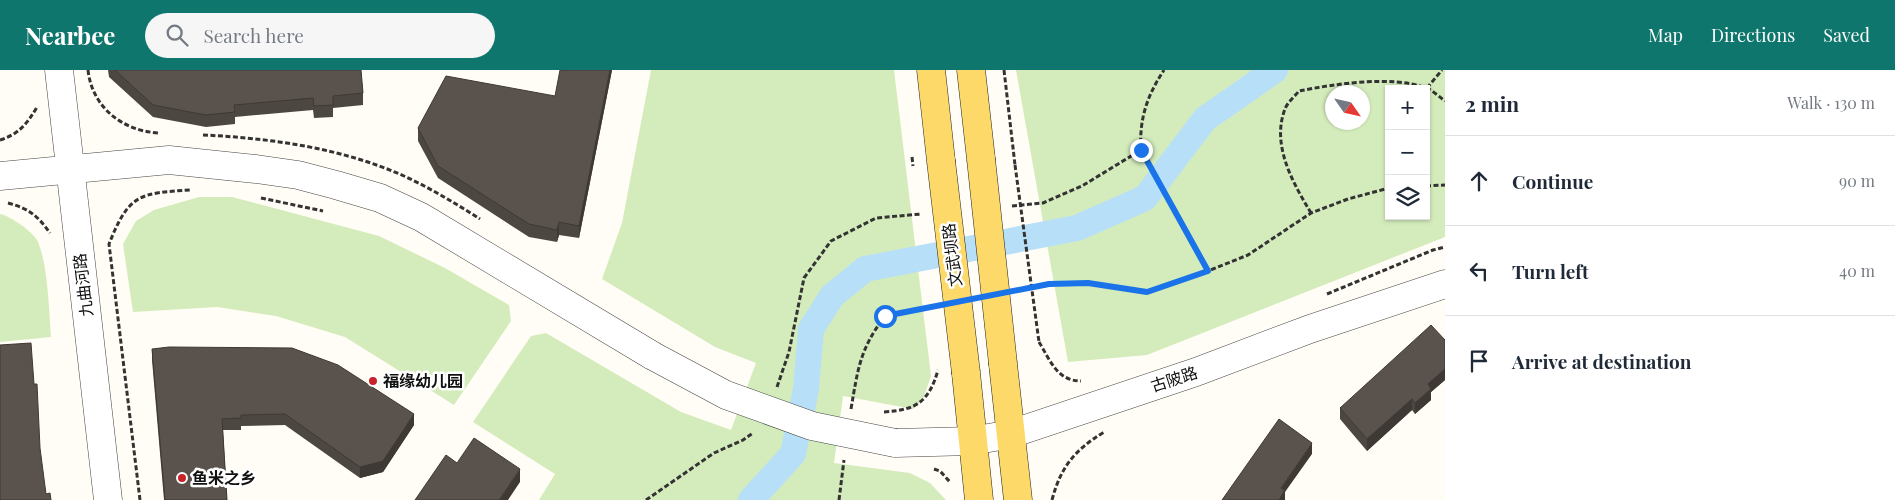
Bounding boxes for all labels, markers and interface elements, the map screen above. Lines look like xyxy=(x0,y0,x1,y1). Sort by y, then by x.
search box xyxy=(145,13,495,58)
text: Nearbee xyxy=(25,19,115,51)
icon: search xyxy=(163,21,191,49)
text: Search here xyxy=(203,22,304,48)
text: Map xyxy=(1648,23,1683,47)
text: Directions xyxy=(1711,23,1795,47)
text: Saved xyxy=(1823,23,1870,47)
north arrow xyxy=(1325,85,1370,130)
map controls xyxy=(1385,85,1430,220)
button: + xyxy=(1385,85,1430,130)
text: 2 min xyxy=(1465,89,1519,117)
text: Walk · 130 m xyxy=(1787,92,1875,113)
button: − xyxy=(1385,130,1430,175)
route end xyxy=(1130,139,1153,162)
icon: ahead xyxy=(1465,167,1493,195)
text: Continue xyxy=(1512,168,1593,194)
text: 90 m xyxy=(1839,170,1875,191)
button: layers xyxy=(1385,175,1430,220)
street label: 文武坝路 xyxy=(937,222,966,288)
street label: 九曲河路 xyxy=(68,252,97,318)
icon: left xyxy=(1465,257,1493,285)
text: Turn left xyxy=(1512,258,1589,284)
text: 40 m xyxy=(1839,260,1875,281)
route start xyxy=(874,305,897,328)
icon: arrive xyxy=(1465,347,1493,375)
text: Arrive at destination xyxy=(1512,348,1692,374)
street label: 古陂路 xyxy=(1148,361,1200,396)
place label: 福缘幼儿园 xyxy=(383,370,463,391)
marker: 福缘幼儿园 xyxy=(367,375,379,387)
place label: 鱼米之乡 xyxy=(192,467,256,488)
marker: 鱼米之乡 xyxy=(176,472,188,484)

